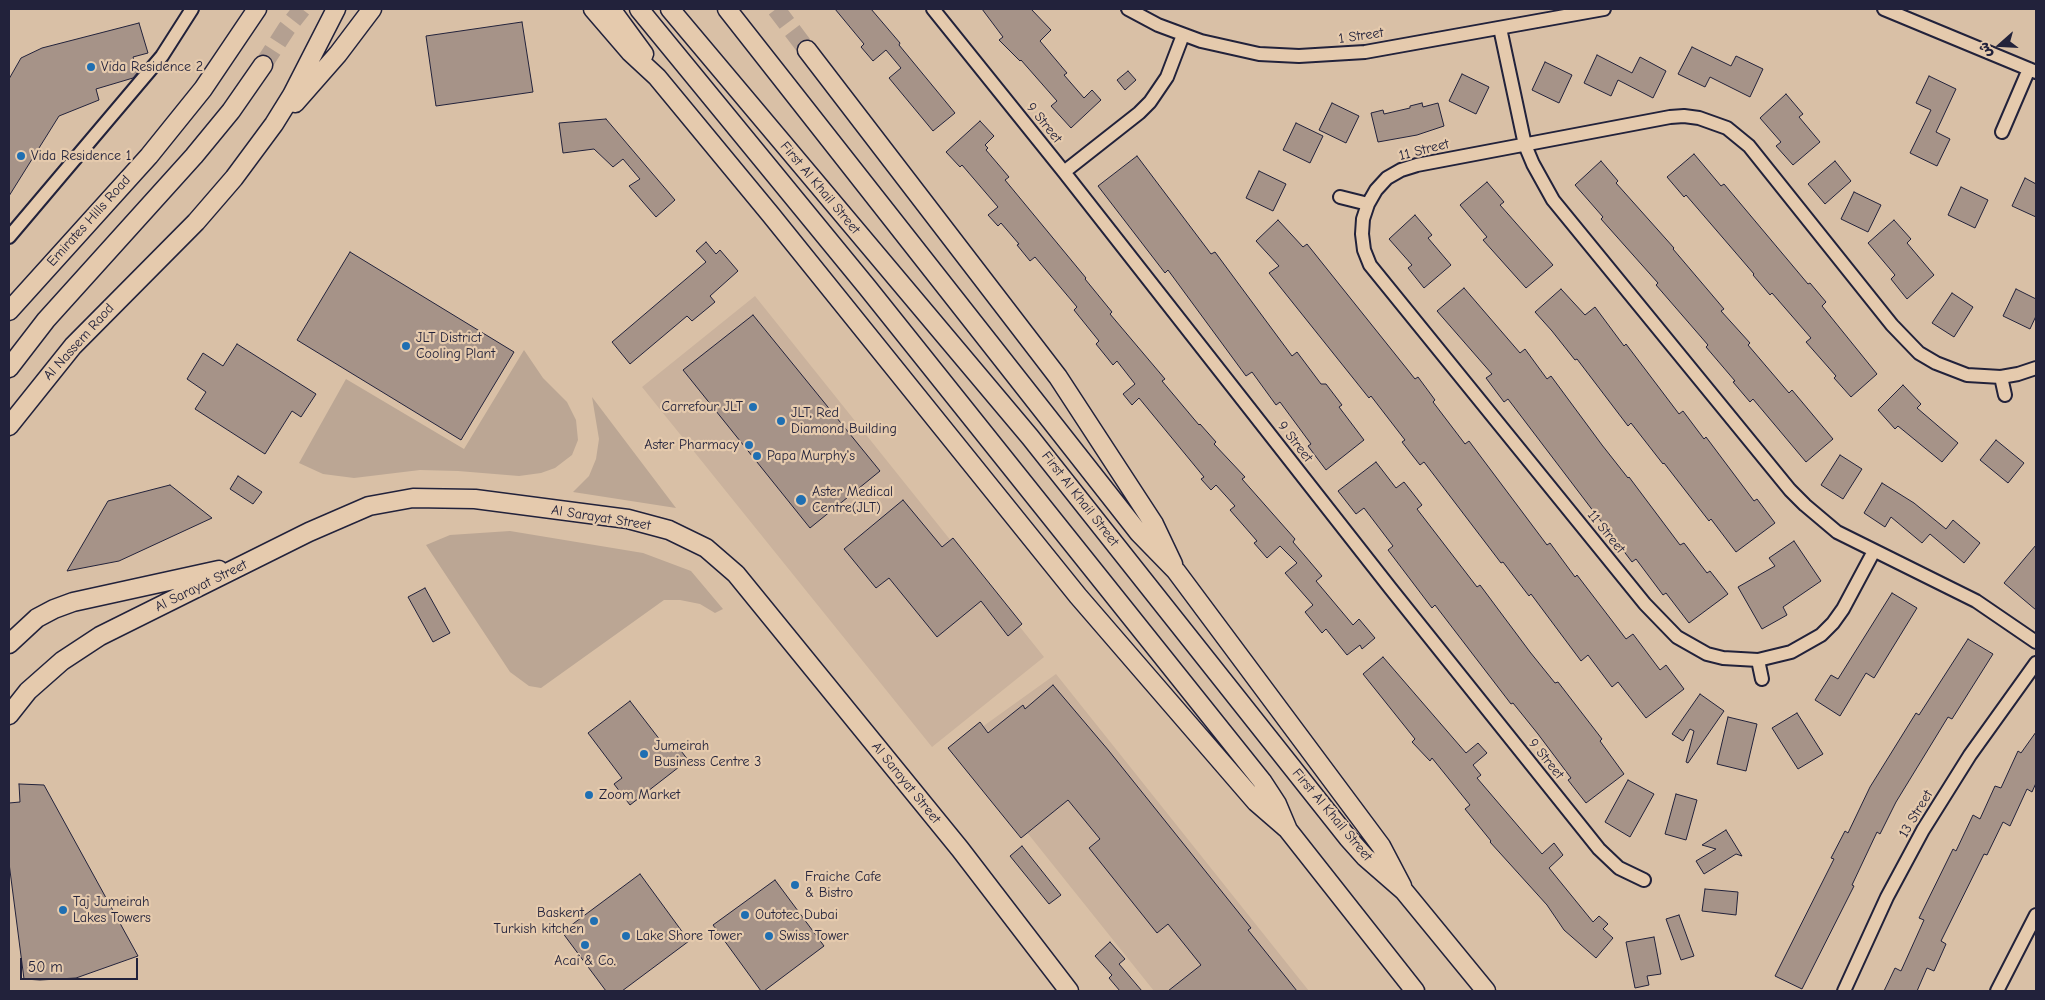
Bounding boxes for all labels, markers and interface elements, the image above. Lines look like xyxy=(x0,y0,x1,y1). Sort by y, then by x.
north arrow xyxy=(1975,20,2025,70)
street label: 1 Street xyxy=(1337,25,1385,47)
text: ش xyxy=(1975,40,1996,60)
place label: Vida Residence 2 xyxy=(101,59,203,75)
marker: Vida Residence 2 xyxy=(85,61,97,73)
street label: 9 Street xyxy=(1023,99,1065,147)
street label: 11 Street xyxy=(1397,136,1451,164)
street label: First Al Khail Street xyxy=(776,138,864,238)
place label: Vida Residence 1 xyxy=(31,148,131,164)
marker: Vida Residence 1 xyxy=(15,150,27,162)
street label: Emirates Hills Road xyxy=(44,172,134,270)
street label: Al Nassem Raod xyxy=(40,300,118,384)
place label: JLT District Cooling Plant xyxy=(416,330,495,362)
marker: JLT District Cooling Plant xyxy=(400,340,412,352)
place label: Carrefour JLT xyxy=(661,399,743,415)
marker: Carrefour JLT xyxy=(747,401,759,413)
place label: JLT, Red Diamond Building xyxy=(791,405,897,438)
marker: JLT, Red Diamond Building xyxy=(775,415,787,427)
street label: 9 Street xyxy=(1274,418,1316,466)
place label: Aster Pharmacy xyxy=(644,437,739,453)
marker: Aster Pharmacy xyxy=(743,439,755,451)
place label: Papa Murphy's xyxy=(767,448,855,464)
street label: First Al Khail Street xyxy=(1038,448,1122,550)
marker: Papa Murphy's xyxy=(751,450,763,462)
place label: Aster Medical Centre(JLT) xyxy=(812,484,893,516)
marker: Aster Medical Centre(JLT) xyxy=(794,493,808,507)
street label: Al Sarayat Street xyxy=(550,502,652,534)
street label: 11 Street xyxy=(1583,507,1629,557)
street label: Al Sarayat Street xyxy=(152,556,250,616)
street label: 9 Street xyxy=(1525,735,1567,783)
place label: Jumeirah Business Centre 3 xyxy=(654,738,761,770)
street label: Al Sarayat Street xyxy=(868,739,944,827)
marker: Jumeirah Business Centre 3 xyxy=(638,748,650,760)
street label: First Al Khail Street xyxy=(1288,765,1376,865)
place label: Zoom Market xyxy=(599,787,680,803)
street label: 13 Street xyxy=(1895,787,1937,841)
marker: Zoom Market xyxy=(583,789,595,801)
place label: Fraiche Cafe & Bistro xyxy=(805,869,881,902)
marker: Fraiche Cafe & Bistro xyxy=(789,879,801,891)
place label: Taj Jumeirah Lakes Towers xyxy=(73,894,151,926)
marker: Taj Jumeirah Lakes Towers xyxy=(57,904,69,916)
place label: Baskent Turkish kitchen xyxy=(493,905,584,938)
place label: Outotec Dubai xyxy=(755,907,838,923)
marker: Outotec Dubai xyxy=(739,909,751,921)
marker: Baskent Turkish kitchen xyxy=(588,915,600,927)
place label: Lake Shore Tower xyxy=(636,928,742,944)
place label: Swiss Tower xyxy=(779,928,849,944)
marker: Lake Shore Tower xyxy=(620,930,632,942)
marker: Swiss Tower xyxy=(763,930,775,942)
marker: Acai & Co. xyxy=(579,939,591,951)
scale bar xyxy=(22,948,140,980)
place label: Acai & Co. xyxy=(554,953,616,969)
text: 50 m xyxy=(28,958,63,976)

